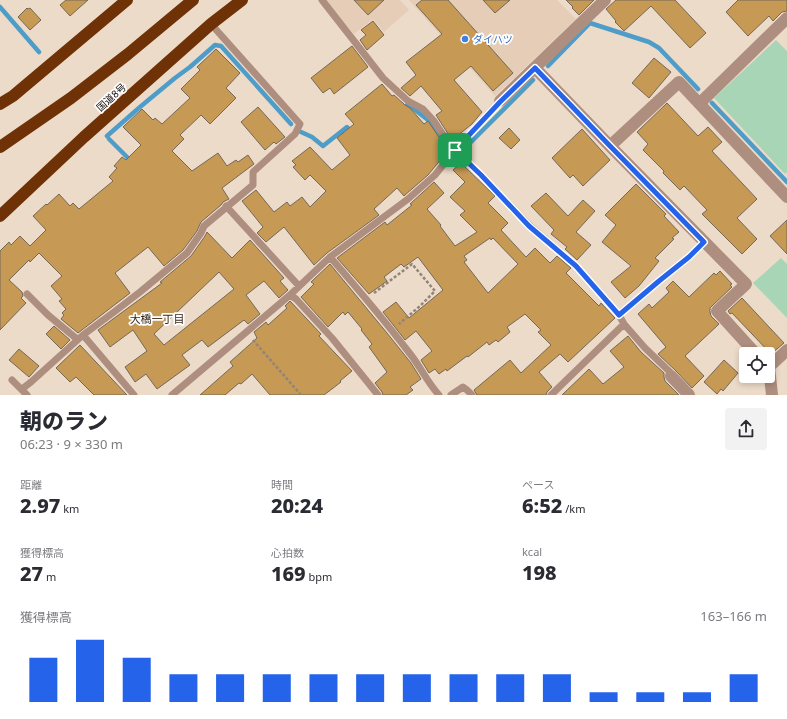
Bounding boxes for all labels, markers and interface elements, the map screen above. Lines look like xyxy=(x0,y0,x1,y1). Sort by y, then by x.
place label: ダイハツ xyxy=(473,32,513,46)
marker: ダイハツ xyxy=(460,34,470,44)
street label: 国道8号 xyxy=(93,80,129,114)
pin xyxy=(438,133,472,167)
icon: arrive xyxy=(444,139,466,161)
district label: 大橋一丁目 xyxy=(130,311,185,326)
map controls xyxy=(739,347,775,383)
button: locate xyxy=(739,347,775,383)
text: 朝のラン xyxy=(20,405,108,435)
button: share xyxy=(725,408,767,450)
text: 06:23 · 9 × 330 m xyxy=(20,435,123,453)
text: 距離 xyxy=(20,477,42,492)
text: 時間 xyxy=(271,477,293,492)
text: ペース xyxy=(522,477,554,492)
text: 2.97 xyxy=(20,492,60,519)
text: 20:24 xyxy=(271,492,323,519)
text: 6:52 xyxy=(522,492,562,519)
text: km xyxy=(60,501,79,516)
text: /km xyxy=(562,501,586,516)
text: kcal xyxy=(522,544,542,559)
text: 獲得標高 xyxy=(20,545,64,560)
text: 心拍数 xyxy=(271,545,304,560)
text: 198 xyxy=(522,559,557,586)
text: 27 xyxy=(20,560,43,587)
text: 169 xyxy=(271,560,306,587)
text: m xyxy=(43,569,56,584)
text: bpm xyxy=(306,569,332,584)
text: 163–166 m xyxy=(700,607,767,625)
text: 獲得標高 xyxy=(20,608,72,626)

